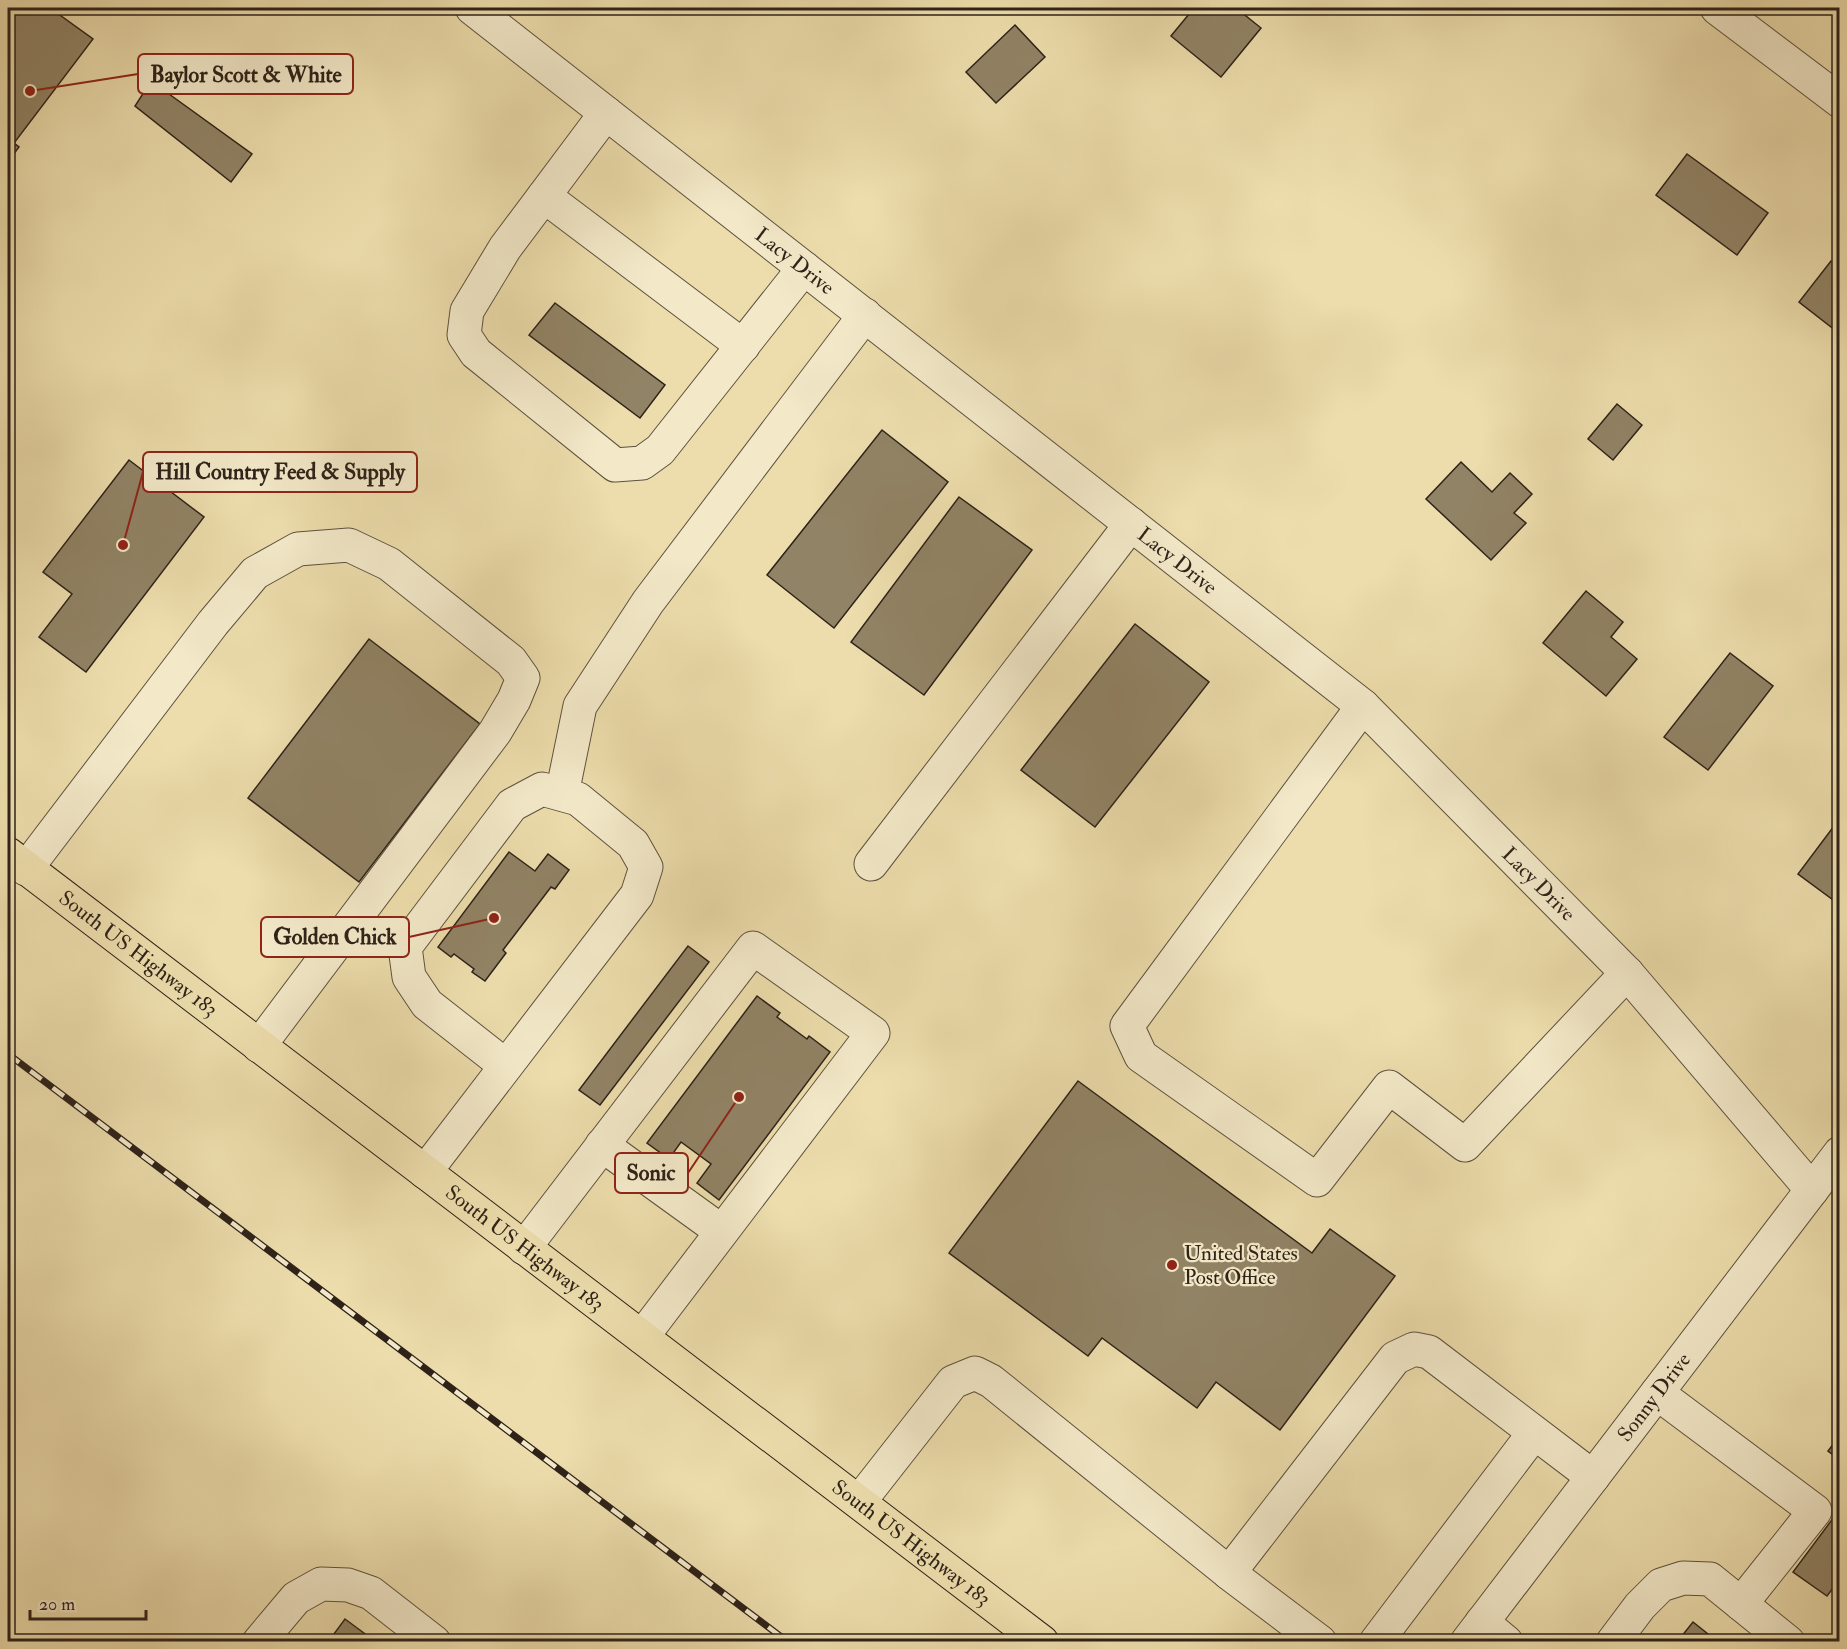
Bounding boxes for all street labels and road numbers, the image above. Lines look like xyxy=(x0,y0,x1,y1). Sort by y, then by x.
street label: Lacy Drive xyxy=(749,221,840,301)
street label: Lacy Drive xyxy=(1132,521,1223,600)
street label: Lacy Drive xyxy=(1496,841,1582,927)
street label: South US Highway 183 xyxy=(54,884,223,1023)
street label: South US Highway 183 xyxy=(440,1179,610,1317)
street label: Sonny Drive xyxy=(1611,1347,1697,1447)
street label: South US Highway 183 xyxy=(827,1473,996,1612)

